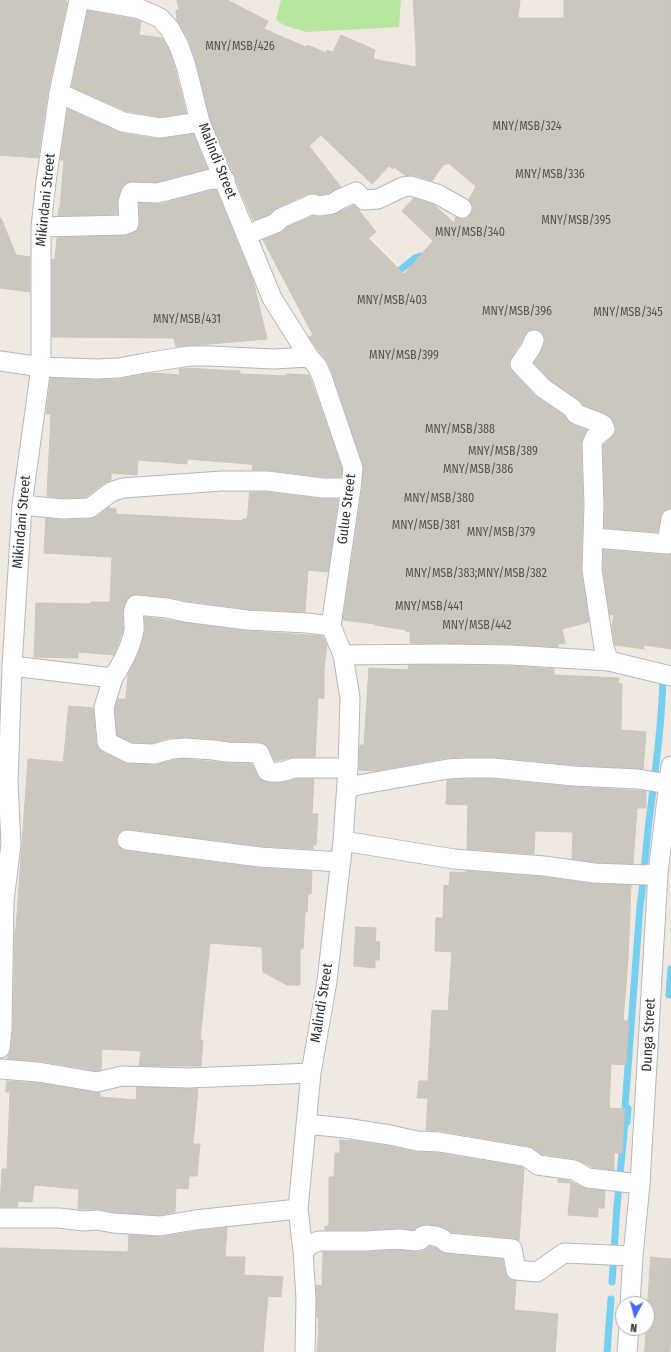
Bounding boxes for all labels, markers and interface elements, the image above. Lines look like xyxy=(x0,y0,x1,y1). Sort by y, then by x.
house number: MNY/MSB/426 xyxy=(205,40,275,54)
house number: MNY/MSB/324 xyxy=(493,120,561,134)
street label: Malindi Street xyxy=(194,121,240,201)
street label: Mikindani Street xyxy=(33,152,59,248)
house number: MNY/MSB/336 xyxy=(515,168,585,182)
house number: MNY/MSB/395 xyxy=(541,214,611,228)
house number: MNY/MSB/340 xyxy=(435,226,505,240)
house number: MNY/MSB/403 xyxy=(357,294,427,308)
house number: MNY/MSB/396 xyxy=(482,305,552,319)
house number: MNY/MSB/345 xyxy=(593,306,663,320)
house number: MNY/MSB/431 xyxy=(153,313,221,327)
house number: MNY/MSB/399 xyxy=(369,349,439,363)
house number: MNY/MSB/388 xyxy=(425,423,495,437)
house number: MNY/MSB/389 xyxy=(468,445,538,459)
house number: MNY/MSB/386 xyxy=(443,463,513,477)
street label: Gulue Street xyxy=(334,473,360,545)
street label: Mikindani Street xyxy=(10,474,34,570)
house number: MNY/MSB/380 xyxy=(404,492,474,506)
house number: MNY/MSB/381 xyxy=(392,519,460,533)
house number: MNY/MSB/379 xyxy=(467,526,535,540)
house number: MNY/MSB/383;MNY/MSB/382 xyxy=(405,567,547,581)
house number: MNY/MSB/441 xyxy=(395,600,463,614)
house number: MNY/MSB/442 xyxy=(442,619,512,633)
street label: Malindi Street xyxy=(307,962,337,1044)
street label: Dunga Street xyxy=(639,998,659,1072)
north arrow xyxy=(615,1296,655,1336)
text: N xyxy=(630,1321,638,1334)

